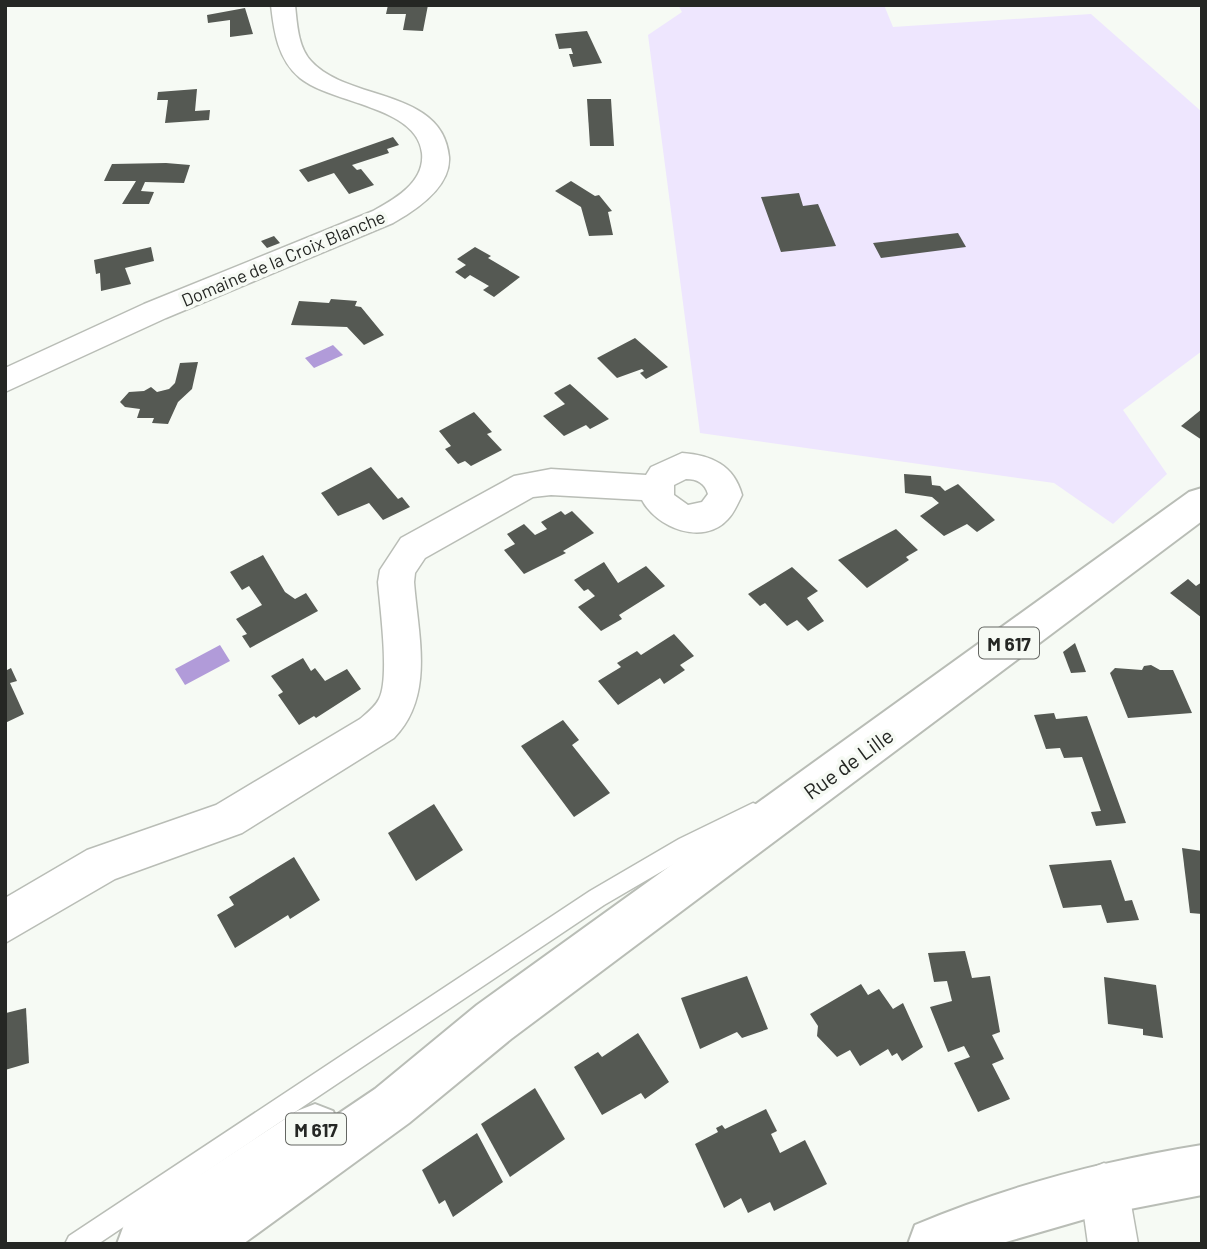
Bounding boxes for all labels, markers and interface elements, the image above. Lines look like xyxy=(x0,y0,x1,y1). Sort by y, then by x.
street label: Domaine de la Croix Blanche xyxy=(178,205,388,311)
road number: M 617 xyxy=(979,628,1039,658)
street label: Rue de Lille xyxy=(798,722,898,804)
road number: M 617 xyxy=(286,1114,346,1144)

